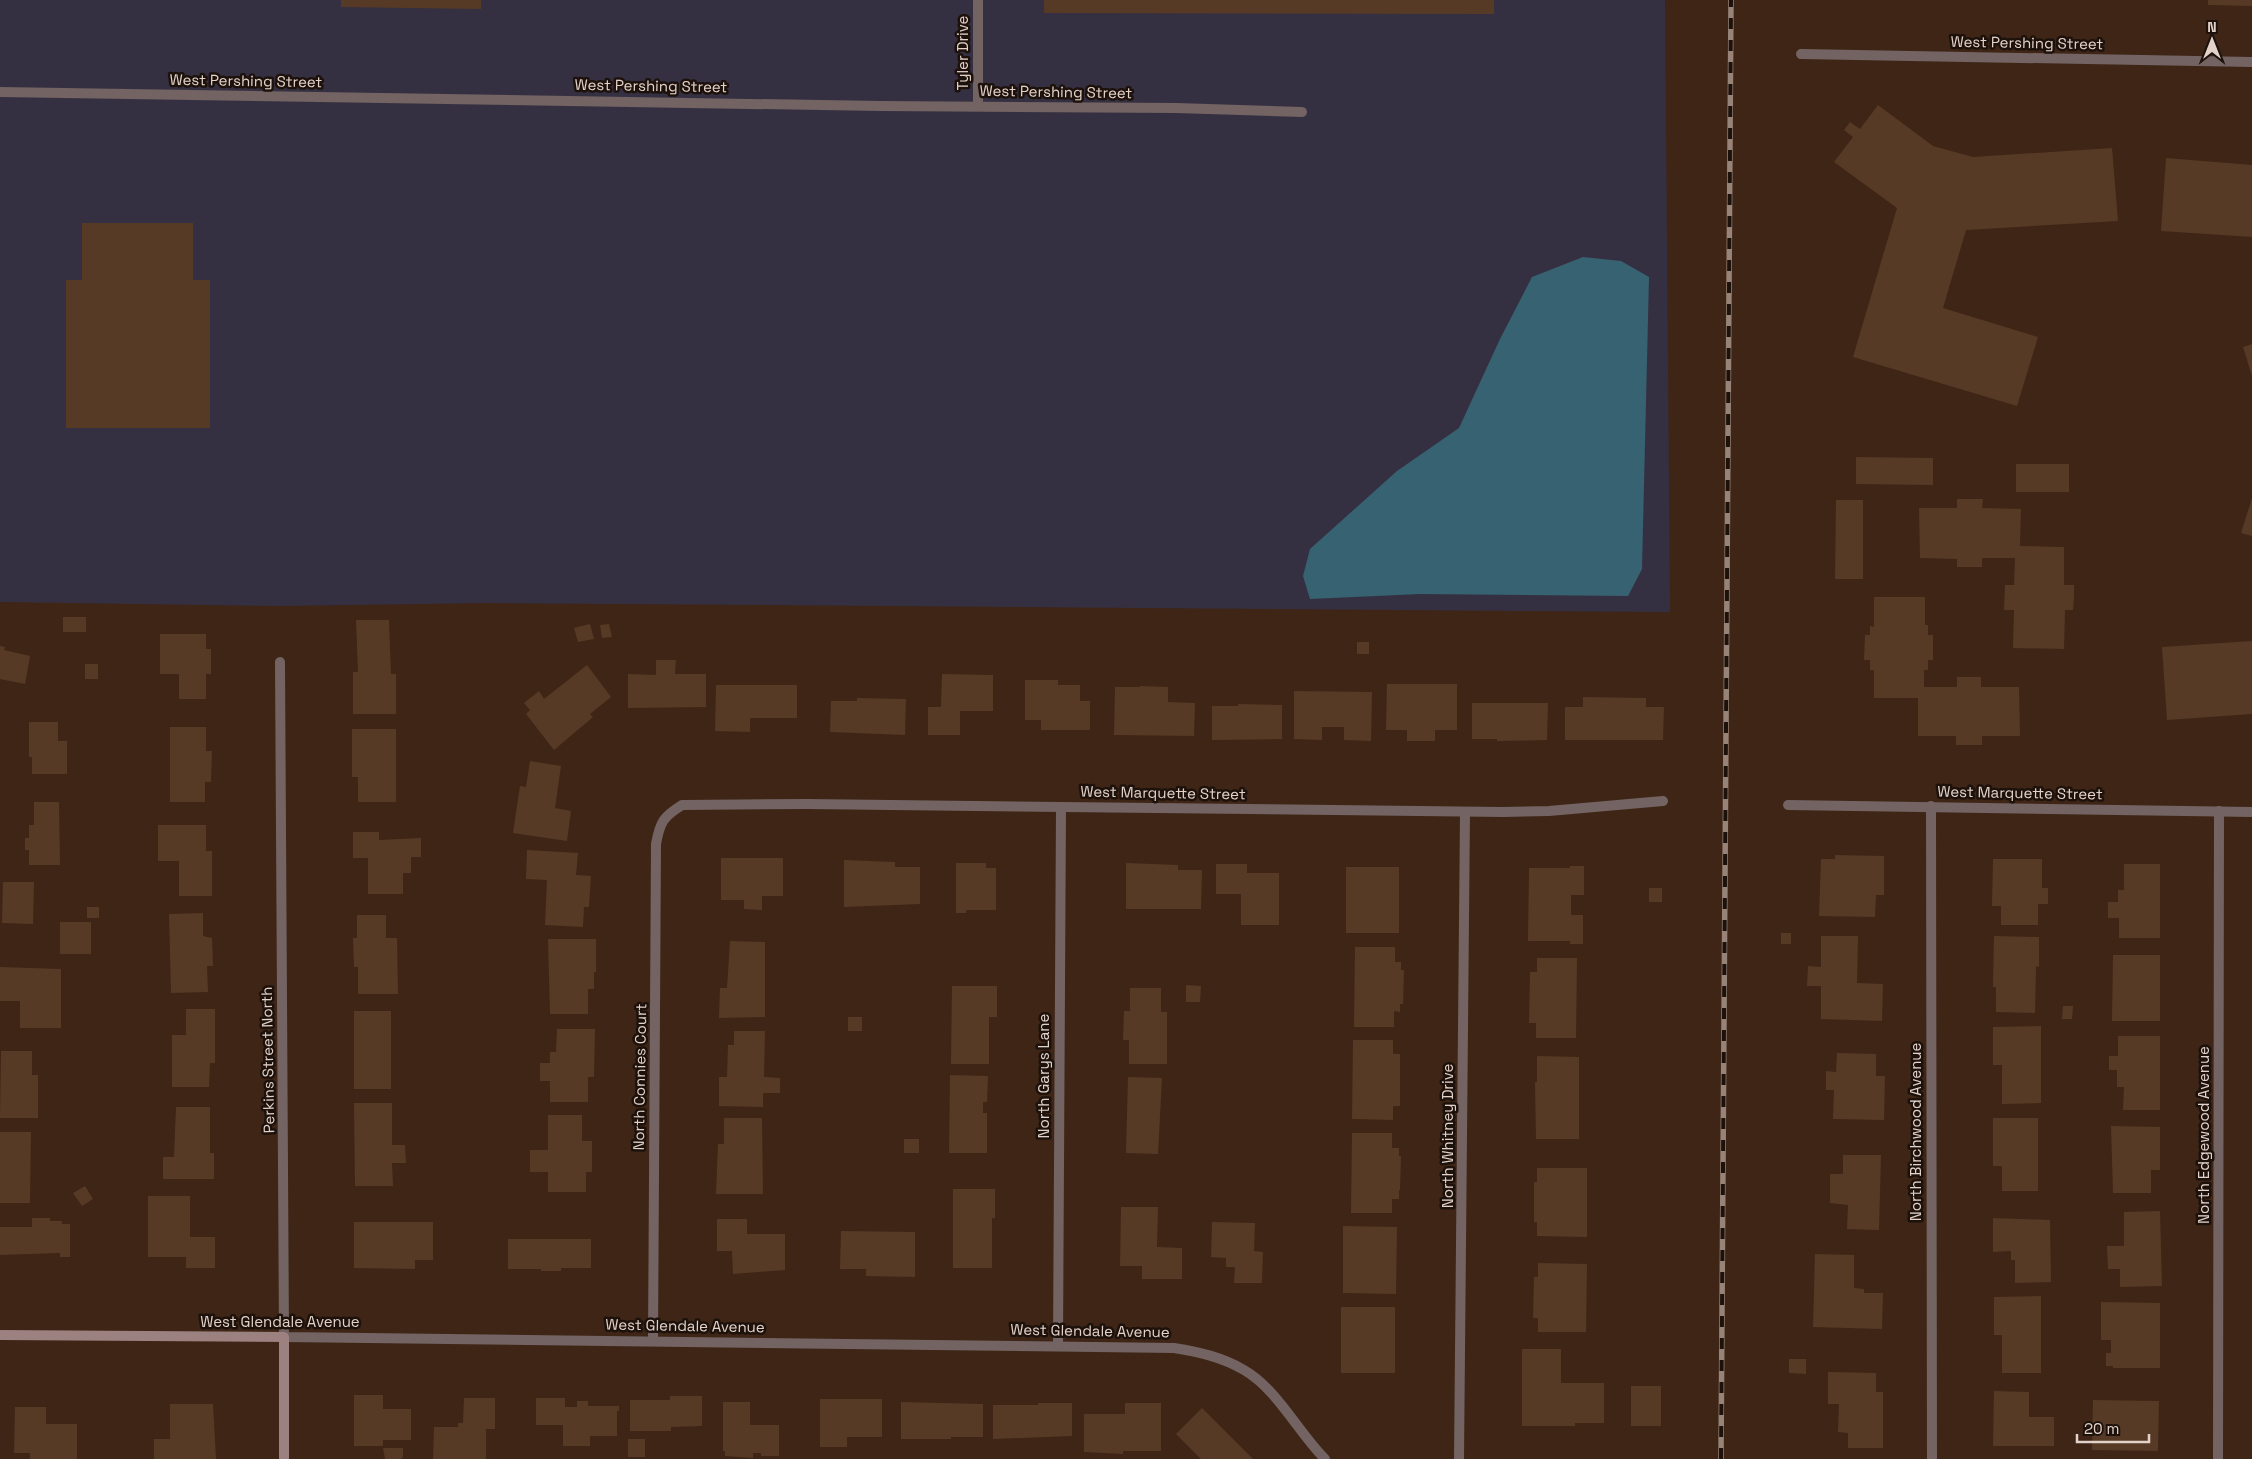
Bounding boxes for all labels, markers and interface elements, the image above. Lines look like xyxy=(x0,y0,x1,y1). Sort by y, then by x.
street label: Tyler Drive xyxy=(953,15,972,90)
north arrow xyxy=(2187,15,2237,65)
text: N xyxy=(2207,18,2217,36)
street label: West Pershing Street xyxy=(1950,32,2104,53)
street label: West Pershing Street xyxy=(169,70,323,91)
street label: West Pershing Street xyxy=(574,75,728,96)
street label: West Pershing Street xyxy=(979,81,1133,102)
street label: West Marquette Street xyxy=(1080,782,1246,803)
street label: West Marquette Street xyxy=(1937,782,2103,803)
street label: Perkins Street North xyxy=(257,987,278,1134)
street label: North Connies Court xyxy=(629,1003,650,1151)
street label: North Garys Lane xyxy=(1034,1013,1053,1138)
street label: North Birchwood Avenue xyxy=(1906,1043,1925,1221)
street label: North Edgewood Avenue xyxy=(2194,1046,2213,1224)
street label: North Whitney Drive xyxy=(1438,1064,1457,1208)
street label: West Glendale Avenue xyxy=(200,1312,360,1331)
street label: West Glendale Avenue xyxy=(605,1315,765,1336)
street label: West Glendale Avenue xyxy=(1010,1320,1170,1341)
scale bar xyxy=(2077,1412,2150,1444)
text: 20 m xyxy=(2084,1419,2119,1438)

